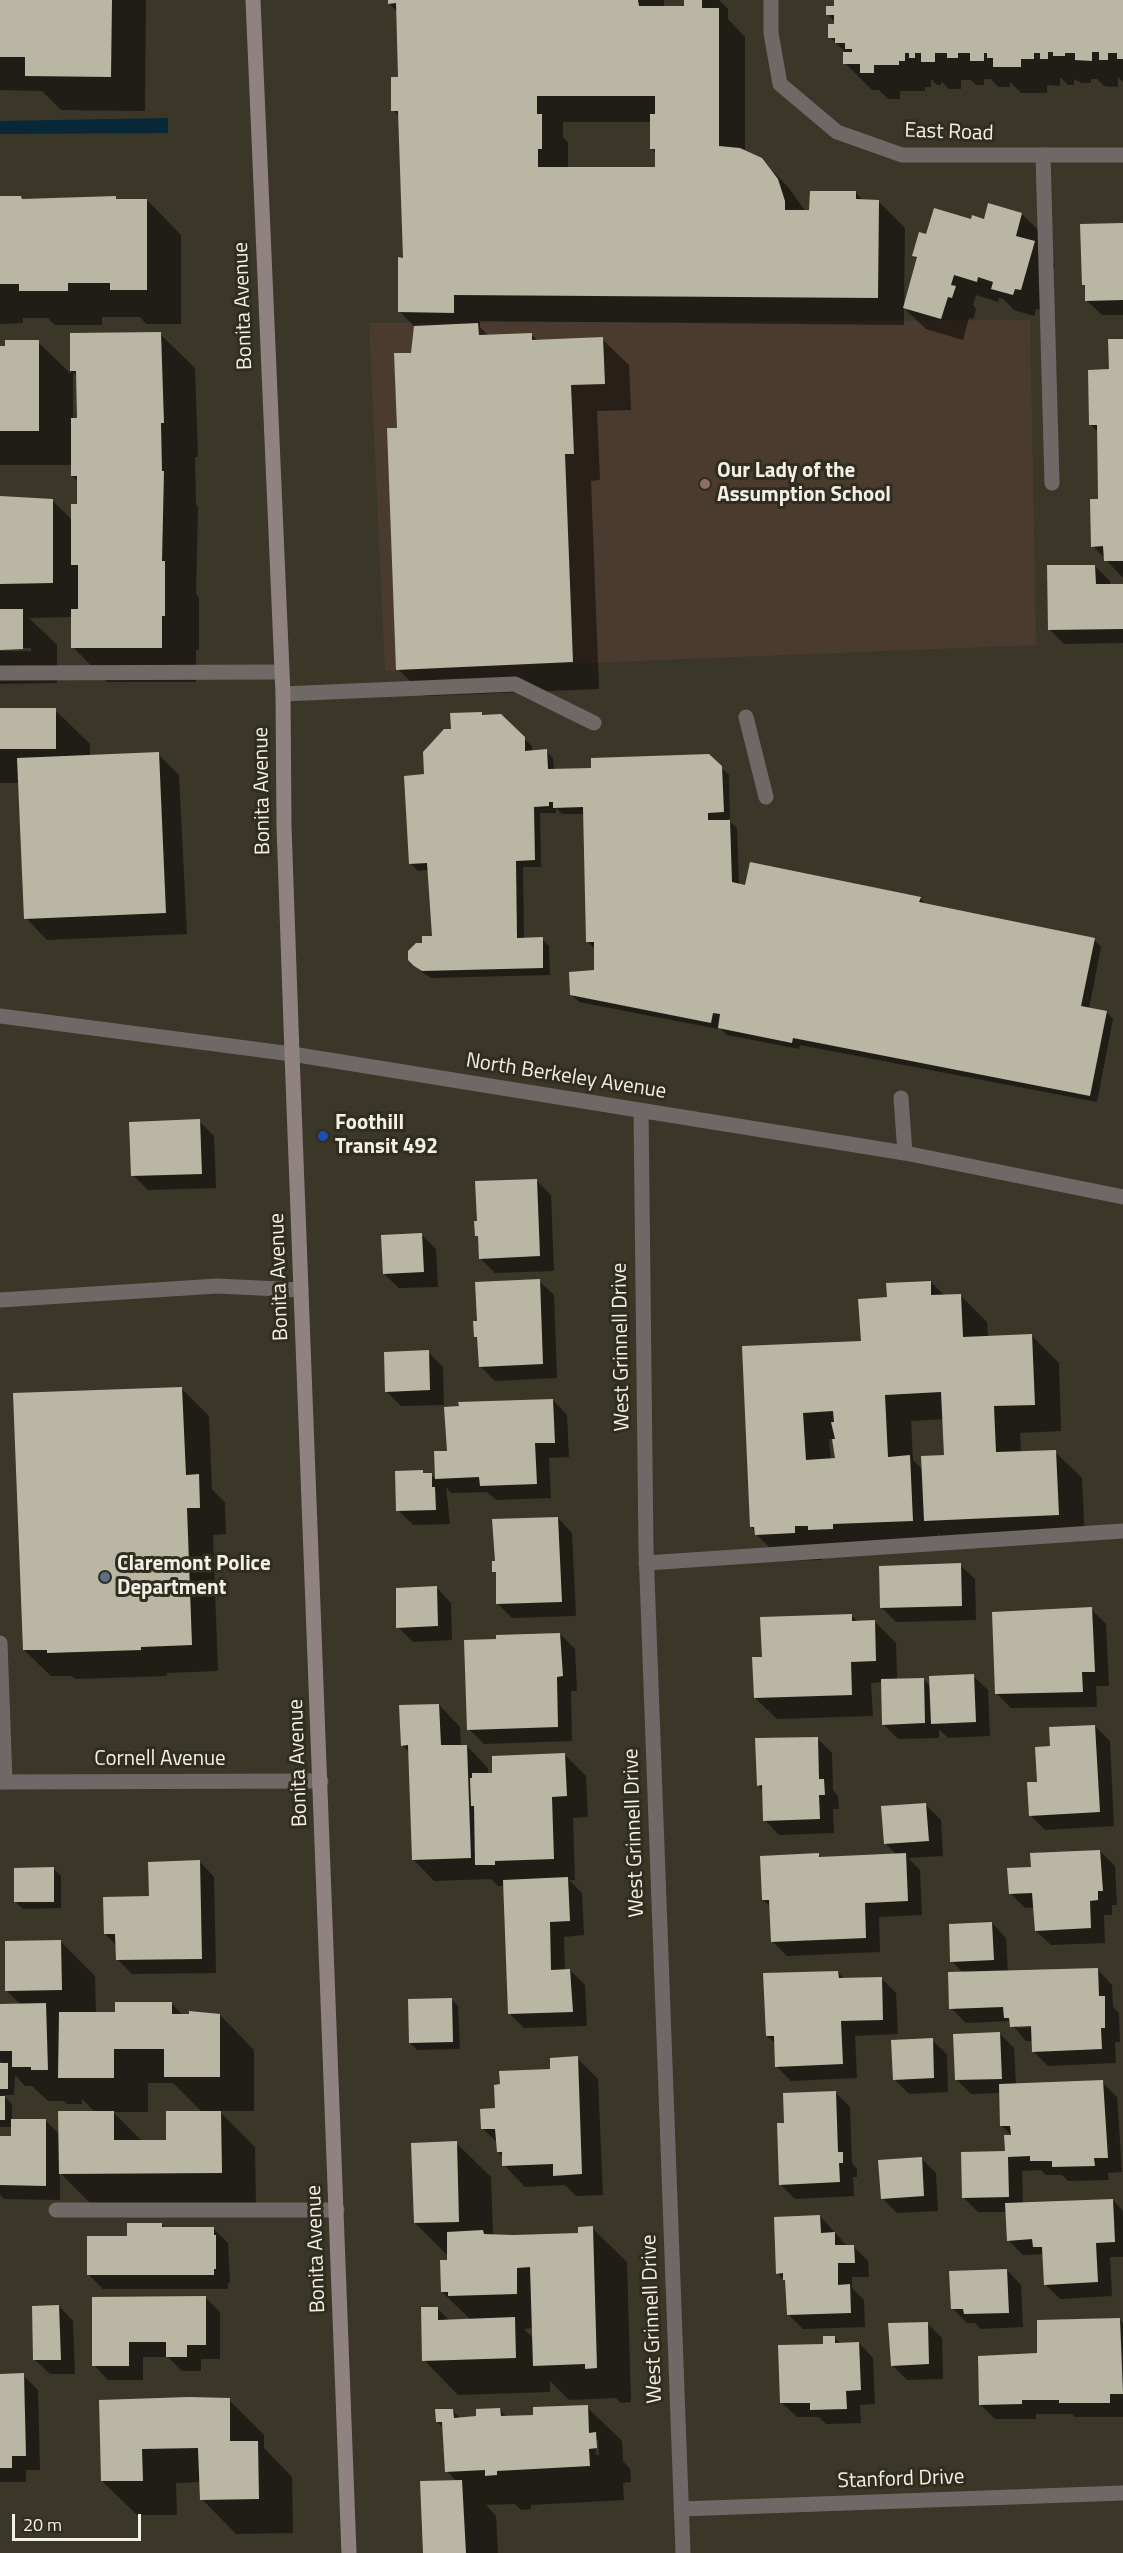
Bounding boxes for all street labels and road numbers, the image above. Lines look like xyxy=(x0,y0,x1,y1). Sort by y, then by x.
street label: East Road xyxy=(904,119,994,147)
street label: Bonita Avenue xyxy=(229,242,259,370)
street label: Bonita Avenue xyxy=(249,727,277,855)
street label: North Berkeley Avenue xyxy=(464,1049,668,1105)
street label: Bonita Avenue xyxy=(265,1213,295,1341)
street label: West Grinnell Drive xyxy=(608,1262,636,1432)
street label: Bonita Avenue xyxy=(284,1699,314,1827)
street label: Cornell Avenue xyxy=(94,1747,226,1773)
street label: West Grinnell Drive xyxy=(619,1748,651,1918)
street label: Bonita Avenue xyxy=(302,2185,332,2313)
street label: West Grinnell Drive xyxy=(637,2234,669,2404)
street label: Stanford Drive xyxy=(837,2465,965,2495)

